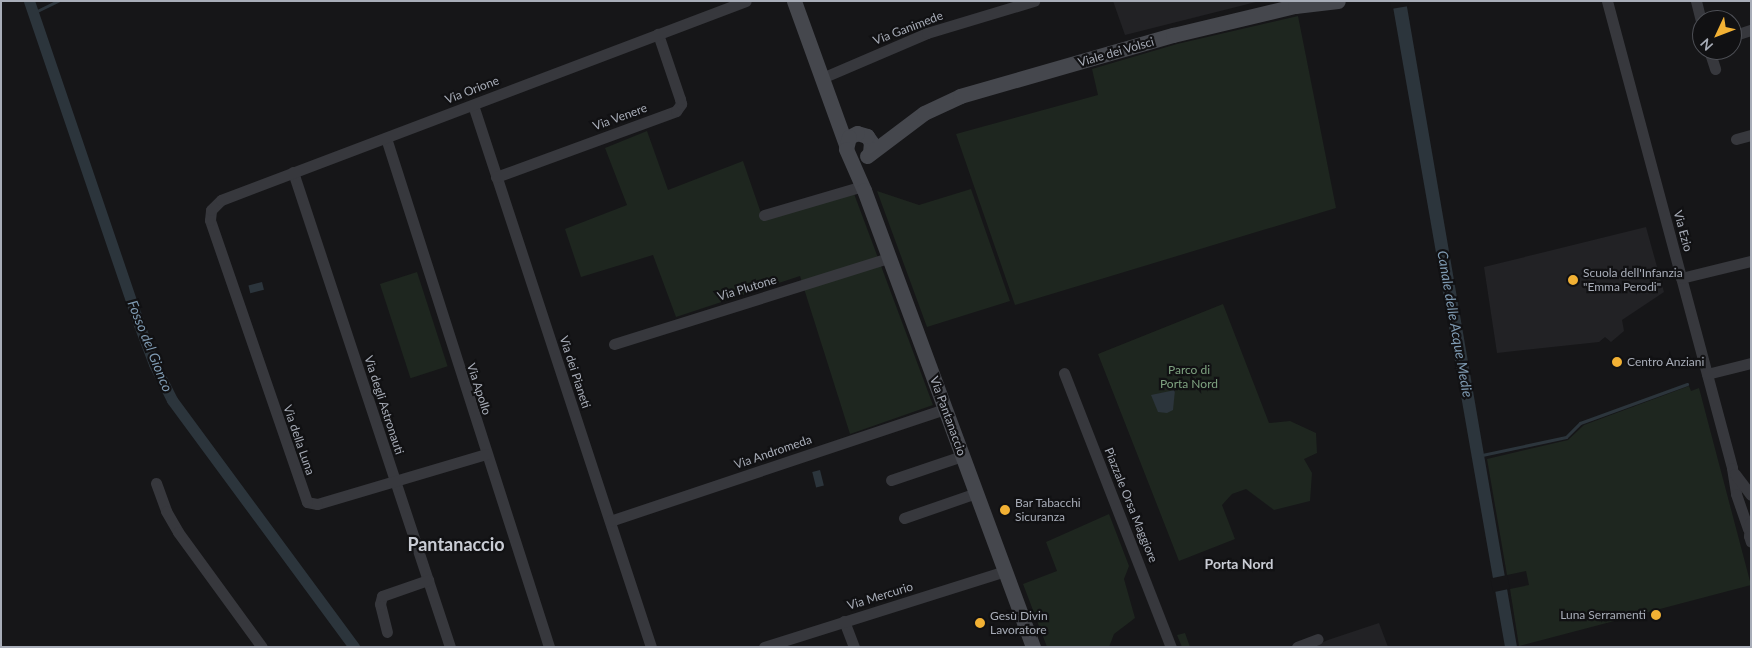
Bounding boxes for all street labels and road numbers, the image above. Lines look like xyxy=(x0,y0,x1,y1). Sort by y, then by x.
street label: Via Ganimede xyxy=(871,8,945,48)
street label: Viale dei Volsci xyxy=(1076,34,1156,70)
street label: Via Orione xyxy=(443,73,501,107)
street label: Via Venere xyxy=(591,100,649,134)
street label: Via Ezio xyxy=(1671,209,1695,253)
street label: Via Plutone xyxy=(716,272,778,304)
street label: Via dei Pianeti xyxy=(556,334,594,410)
street label: Via degli Astronauti xyxy=(361,354,407,456)
street label: Via Apollo xyxy=(464,361,494,417)
street label: Via Pantanaccio xyxy=(927,374,969,458)
street label: Via della Luna xyxy=(280,403,318,477)
street label: Via Andromeda xyxy=(732,432,814,472)
street label: Piazzale Orsa Maggiore xyxy=(1101,445,1161,565)
street label: Via Mercurio xyxy=(845,579,915,613)

